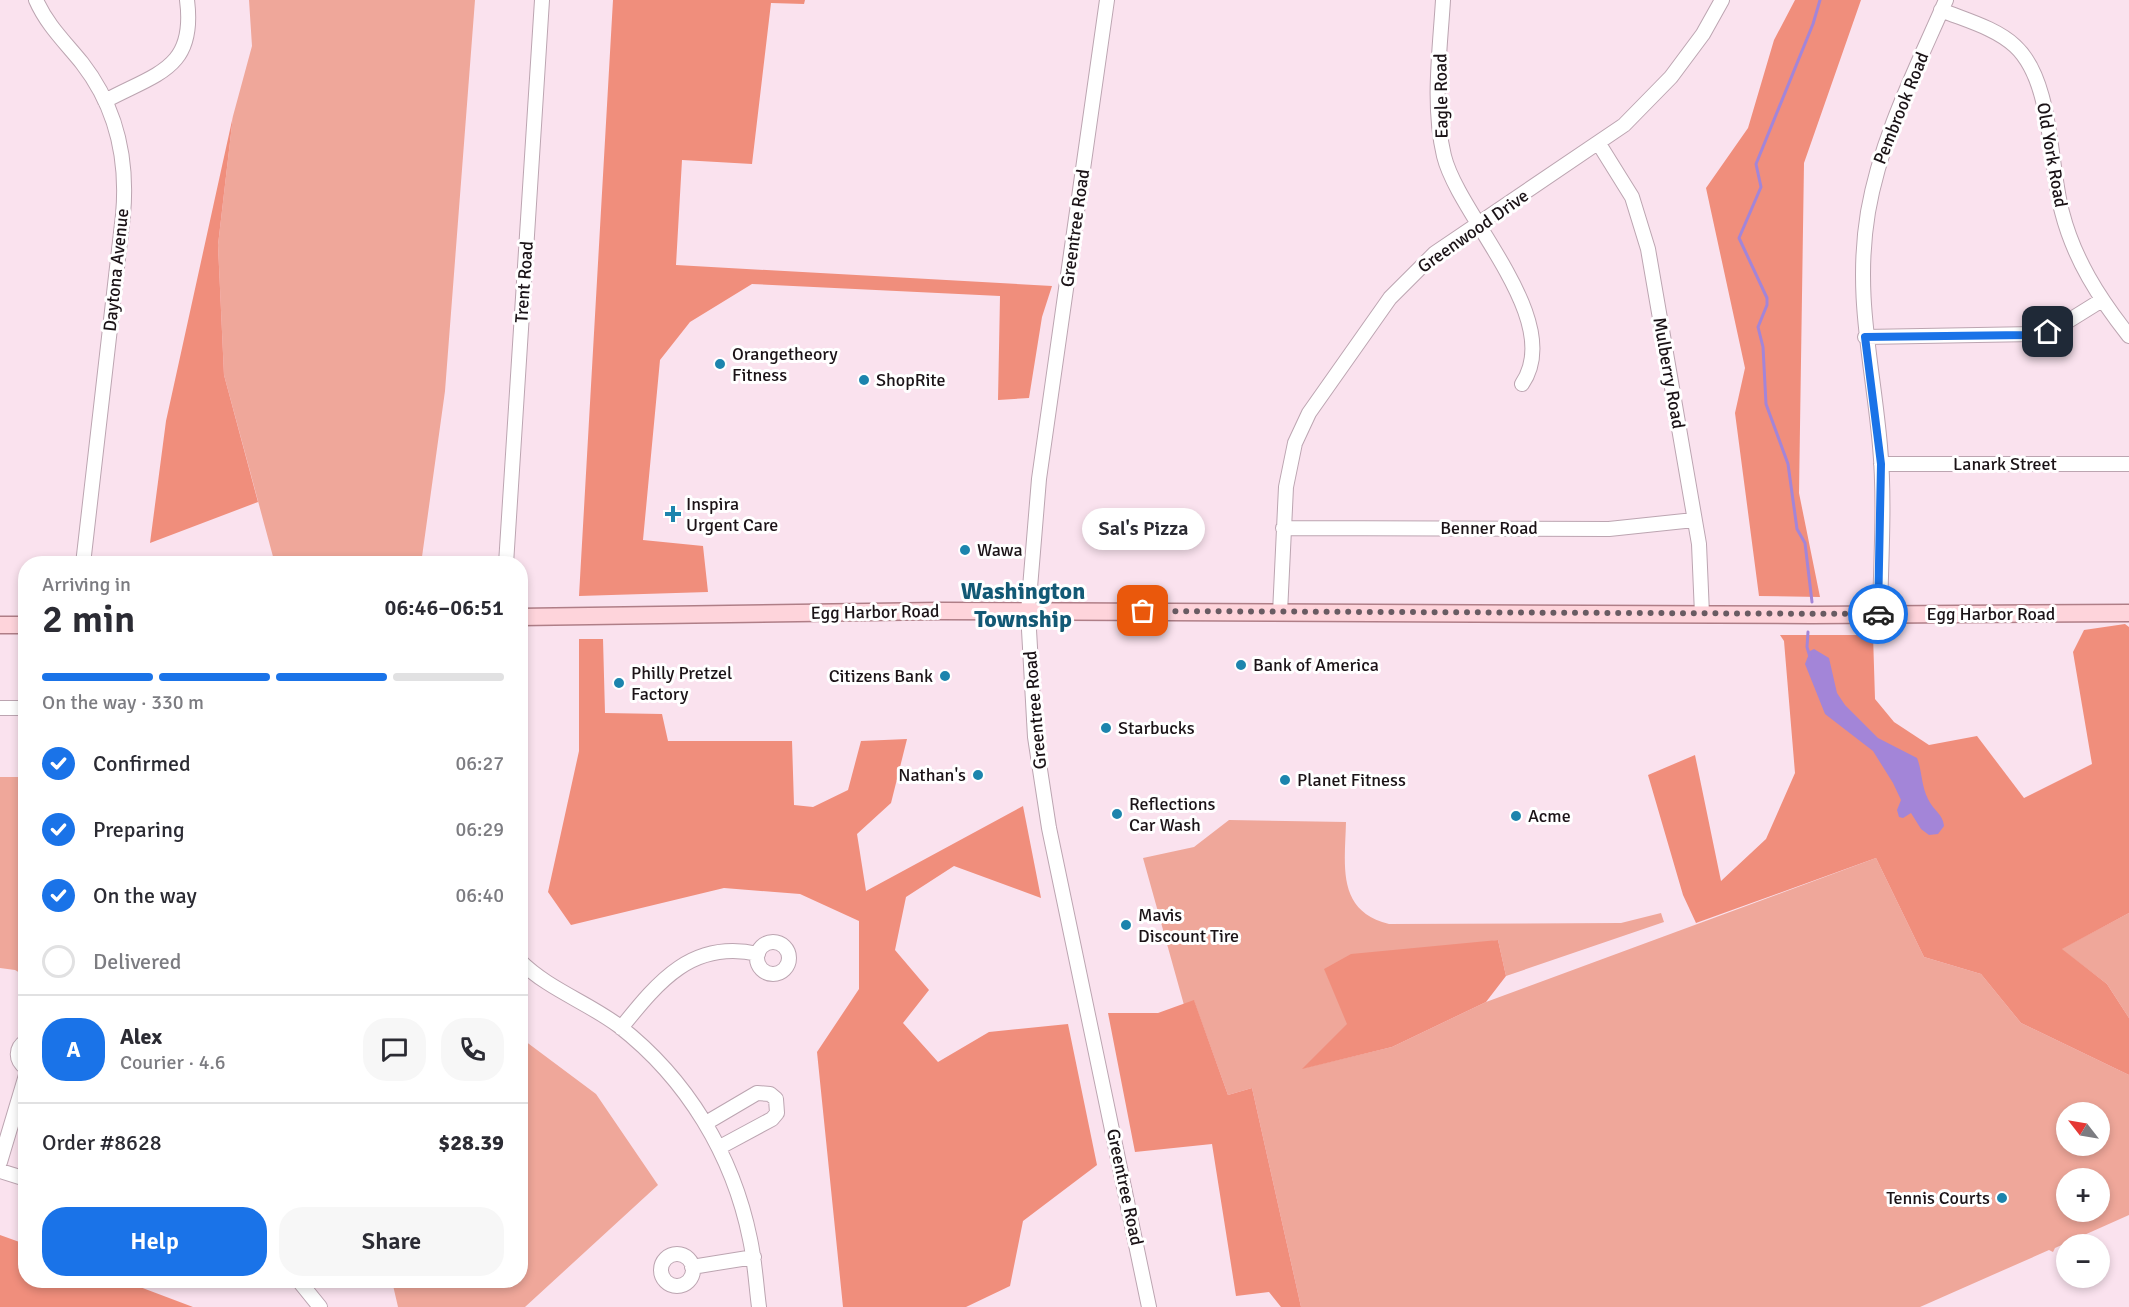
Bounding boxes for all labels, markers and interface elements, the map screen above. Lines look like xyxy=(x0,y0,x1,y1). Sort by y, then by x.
street label: Pembrook Road xyxy=(1868,49,1934,167)
street label: Eagle Road xyxy=(1429,53,1453,139)
street label: Old York Road xyxy=(2032,101,2072,209)
street label: Greentree Road xyxy=(1056,168,1094,288)
street label: Greenwood Drive xyxy=(1413,185,1533,277)
street label: Daytona Avenue xyxy=(99,207,133,333)
street label: Trent Road xyxy=(510,240,538,324)
pin xyxy=(2022,306,2073,357)
icon: home xyxy=(2031,315,2064,348)
street label: Mulberry Road xyxy=(1648,316,1690,430)
place label: Orangetheory Fitness xyxy=(732,343,838,386)
marker: Orangetheory Fitness xyxy=(713,357,727,371)
place label: ShopRite xyxy=(876,369,945,391)
marker: ShopRite xyxy=(857,373,871,387)
street label: Lanark Street xyxy=(1953,453,2057,475)
place label: Inspira Urgent Care xyxy=(686,493,778,536)
marker: Inspira Urgent Care xyxy=(664,505,682,523)
callout: Sal's Pizza xyxy=(1082,509,1204,551)
text: Sal's Pizza xyxy=(1099,516,1188,541)
street label: Benner Road xyxy=(1440,517,1538,539)
place label: Wawa xyxy=(977,539,1023,561)
marker: Wawa xyxy=(958,543,972,557)
text: Arriving in xyxy=(42,572,131,597)
district label: Washington Township xyxy=(961,576,1085,634)
courier xyxy=(1848,584,1908,644)
pin xyxy=(1117,585,1168,636)
text: 06:46–06:51 xyxy=(385,594,504,621)
icon: bag xyxy=(1126,594,1159,627)
text: 2 min xyxy=(42,595,135,643)
icon: car xyxy=(1862,598,1895,631)
street label: Egg Harbor Road xyxy=(810,600,940,624)
street label: Egg Harbor Road xyxy=(1927,603,2055,625)
street label: Greentree Road xyxy=(1019,650,1051,770)
place label: Bank of America xyxy=(1253,654,1379,676)
marker: Bank of America xyxy=(1234,658,1248,672)
place label: Philly Pretzel Factory xyxy=(631,662,732,705)
place label: Citizens Bank xyxy=(829,665,933,687)
marker: Citizens Bank xyxy=(938,669,952,683)
marker: Philly Pretzel Factory xyxy=(612,676,626,690)
text: On the way · 330 m xyxy=(42,690,204,715)
place label: Starbucks xyxy=(1118,717,1195,739)
marker: Starbucks xyxy=(1099,721,1113,735)
icon: check xyxy=(42,747,75,780)
text: Confirmed xyxy=(93,750,191,777)
text: 06:27 xyxy=(455,751,504,776)
place label: Nathan's xyxy=(898,764,966,786)
marker: Nathan's xyxy=(971,768,985,782)
place label: Planet Fitness xyxy=(1297,769,1406,791)
marker: Planet Fitness xyxy=(1278,773,1292,787)
place label: Reflections Car Wash xyxy=(1129,793,1216,836)
place label: Acme xyxy=(1528,805,1571,827)
marker: Reflections Car Wash xyxy=(1110,807,1124,821)
marker: Acme xyxy=(1509,809,1523,823)
icon: check xyxy=(42,813,75,846)
text: Preparing xyxy=(93,816,185,843)
text: 06:29 xyxy=(455,817,504,842)
icon: check xyxy=(42,879,75,912)
text: On the way xyxy=(93,882,197,909)
text: 06:40 xyxy=(455,883,504,908)
place label: Mavis Discount Tire xyxy=(1138,904,1239,947)
marker: Mavis Discount Tire xyxy=(1119,918,1133,932)
text: Delivered xyxy=(93,948,181,975)
button: chat xyxy=(363,1018,426,1081)
button: phone xyxy=(441,1018,504,1081)
text: Alex xyxy=(120,1023,162,1050)
text: A xyxy=(66,1036,81,1063)
text: Courier · 4.6 xyxy=(120,1050,226,1075)
north arrow xyxy=(2056,1102,2110,1156)
map controls xyxy=(2056,1102,2110,1288)
street label: Greentree Road xyxy=(1102,1127,1148,1247)
text: Order #8628 xyxy=(42,1129,162,1156)
text: $28.39 xyxy=(438,1129,504,1156)
button: + xyxy=(2056,1168,2110,1222)
place label: Tennis Courts xyxy=(1886,1187,1990,1209)
marker: Tennis Courts xyxy=(1995,1191,2009,1205)
button: Help xyxy=(42,1207,267,1276)
button: Share xyxy=(279,1207,504,1276)
button: − xyxy=(2056,1234,2110,1288)

